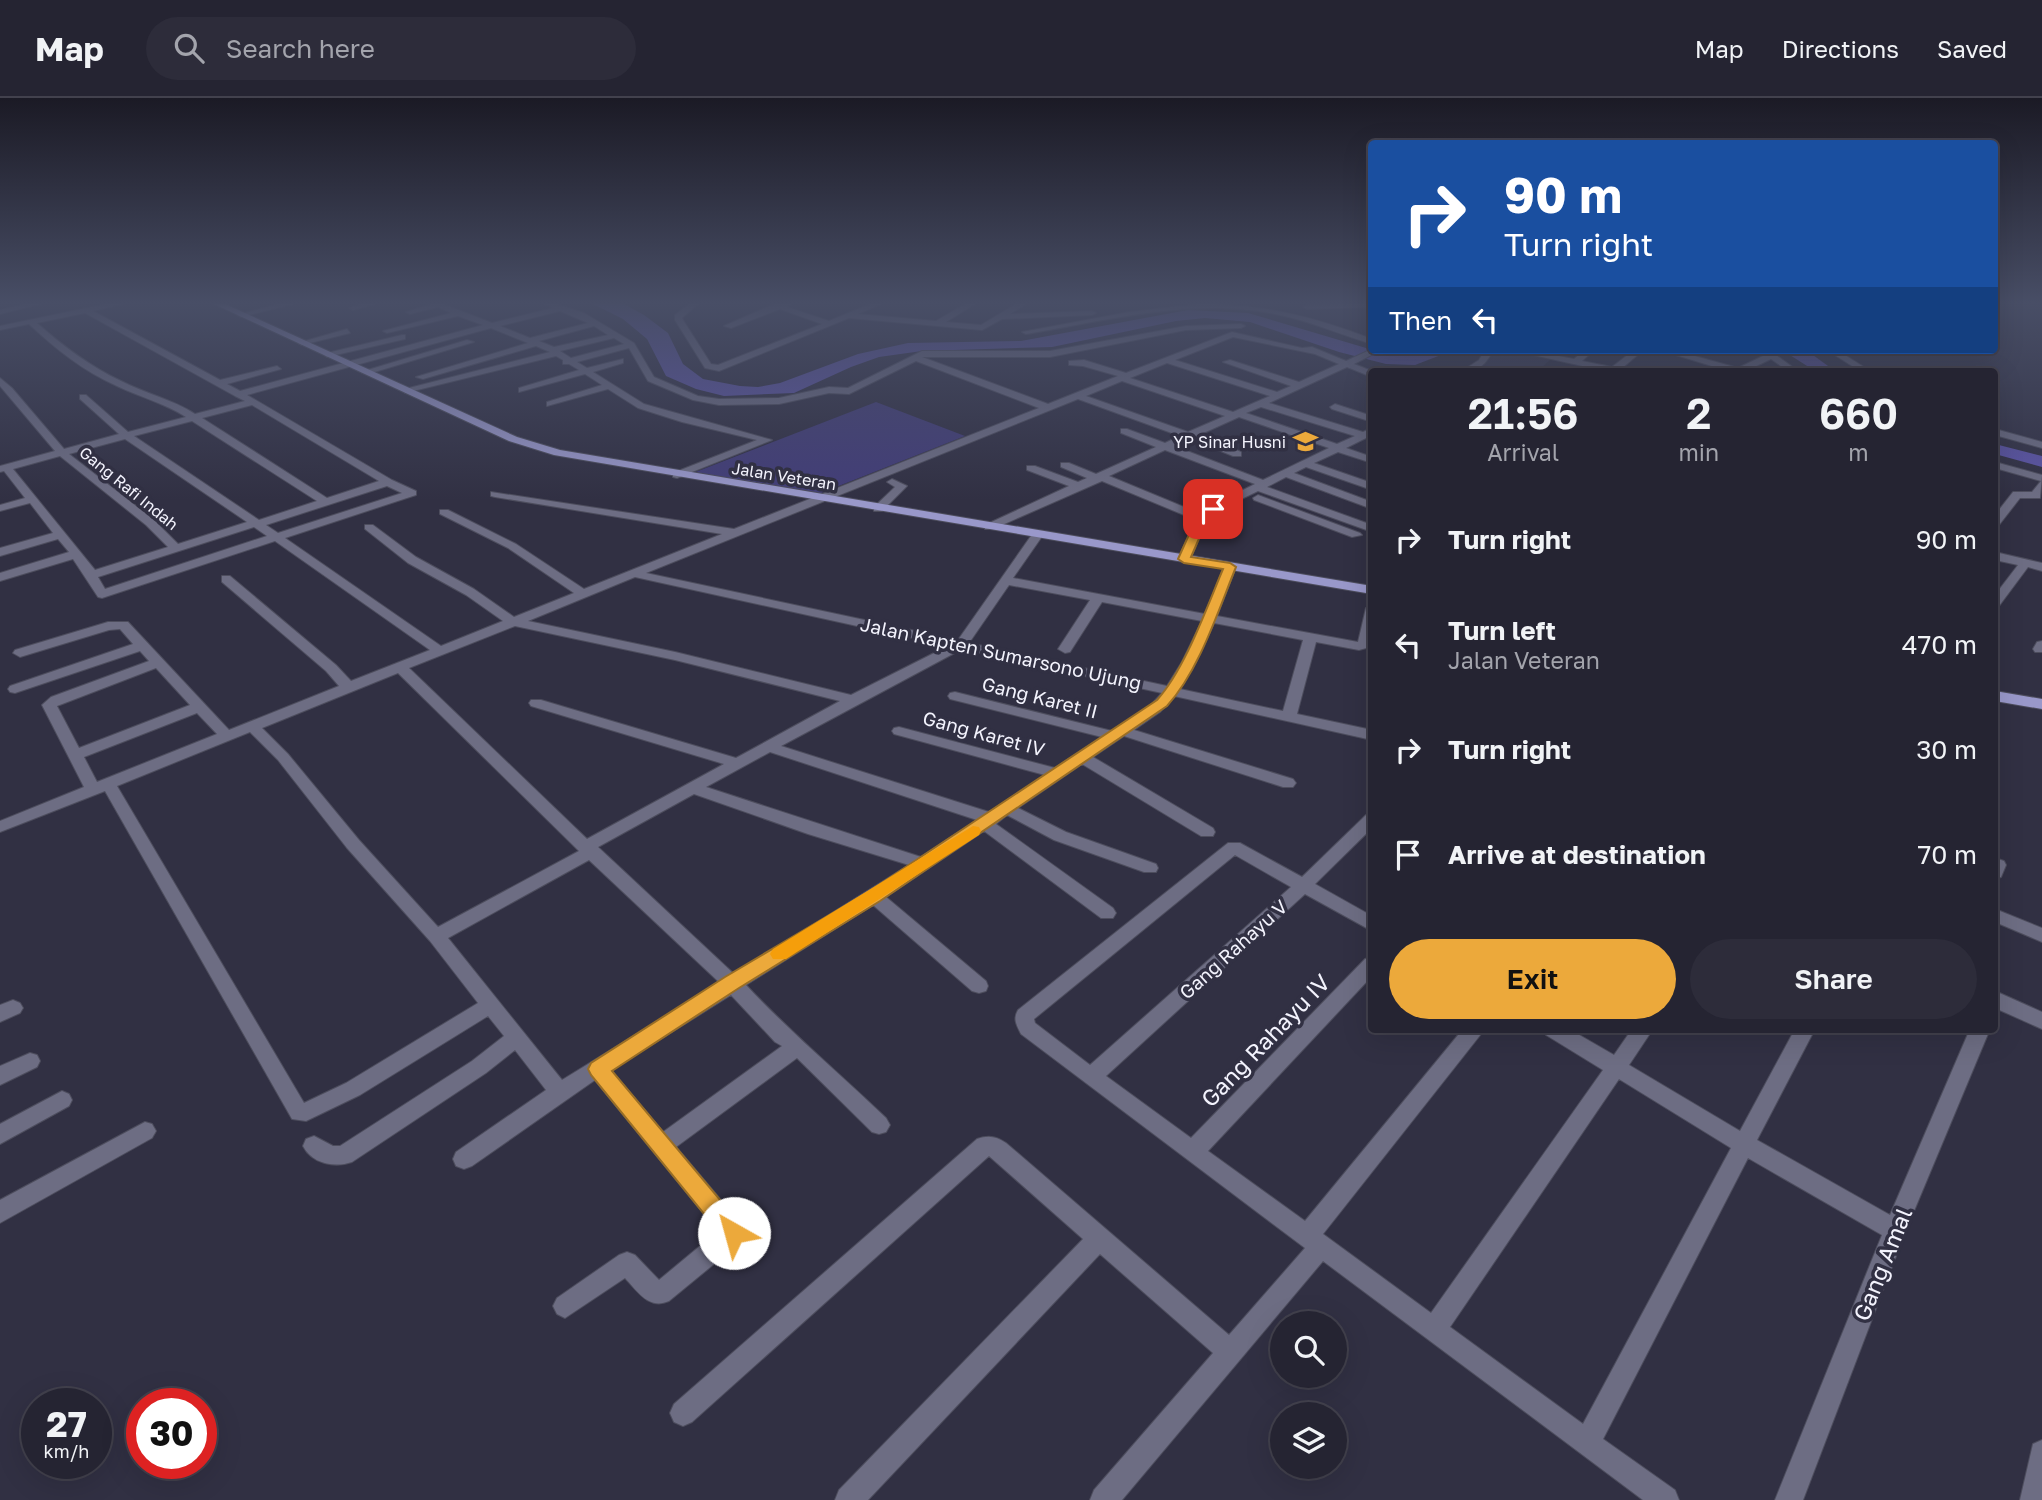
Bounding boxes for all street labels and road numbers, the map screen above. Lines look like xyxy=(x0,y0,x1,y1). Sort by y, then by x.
street label: Gang Rafi Indah xyxy=(76,442,182,534)
street label: Jalan Veteran xyxy=(730,458,838,494)
street label: Jalan Kapten Sumarsono Ujung xyxy=(858,612,1144,694)
street label: Gang Karet II xyxy=(980,672,1100,722)
street label: Gang Karet IV xyxy=(921,706,1048,760)
street label: Gang Rahayu V xyxy=(1174,894,1292,1004)
street label: Gang Rahayu IV xyxy=(1195,968,1335,1112)
street label: Gang Amal xyxy=(1847,1203,1917,1325)

